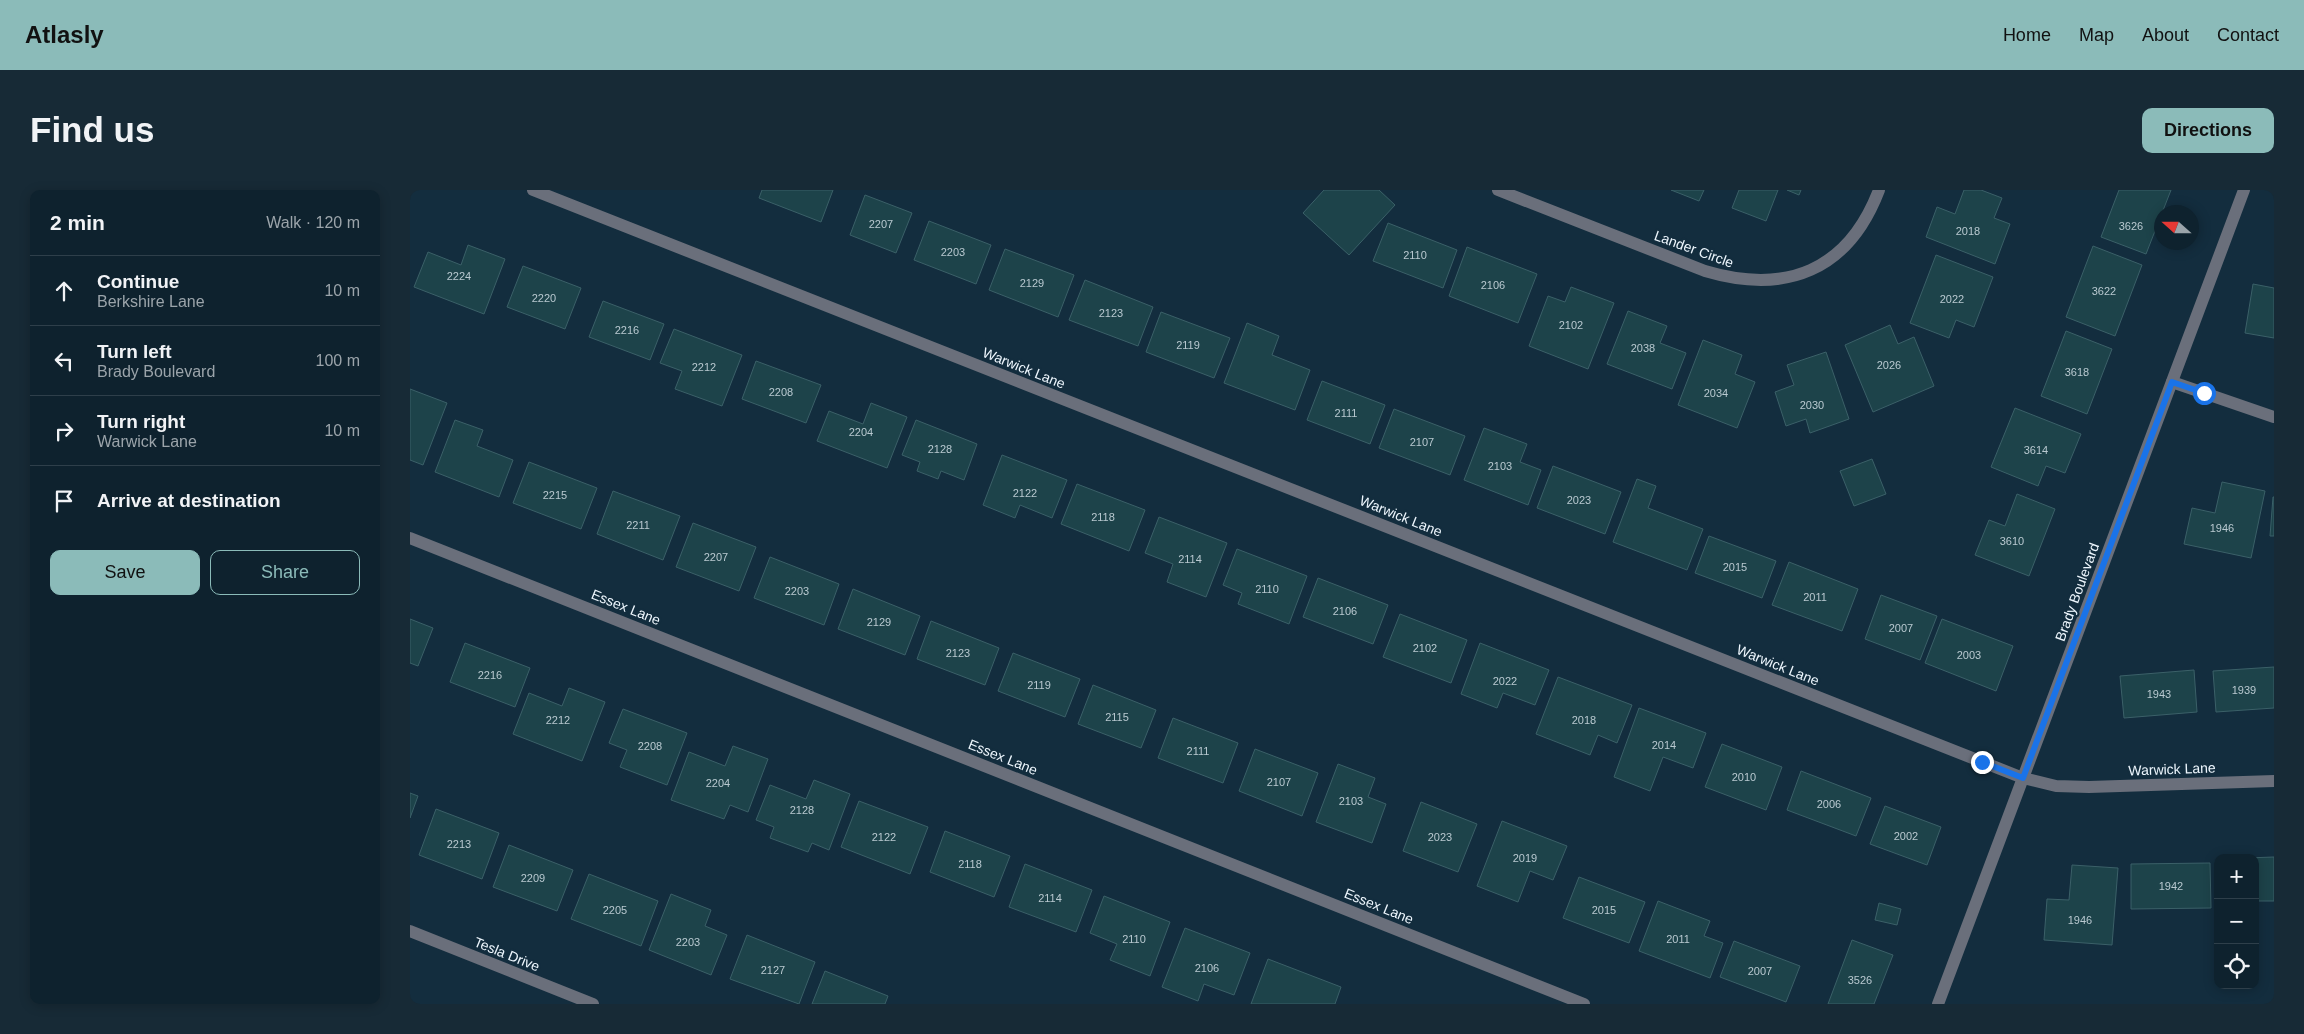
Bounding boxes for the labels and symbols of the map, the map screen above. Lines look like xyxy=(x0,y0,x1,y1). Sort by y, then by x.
north arrow xyxy=(2154,205,2199,250)
house number: 2207 xyxy=(869,218,893,230)
house number: 3626 xyxy=(2119,220,2143,232)
house number: 2018 xyxy=(1956,225,1980,237)
street label: Lander Circle xyxy=(1652,227,1736,271)
house number: 2203 xyxy=(941,246,965,258)
house number: 2110 xyxy=(1403,249,1427,261)
house number: 2224 xyxy=(447,270,471,282)
house number: 2129 xyxy=(1020,277,1044,289)
house number: 2106 xyxy=(1481,279,1505,291)
house number: 3622 xyxy=(2092,285,2116,297)
house number: 2220 xyxy=(532,292,556,304)
house number: 2022 xyxy=(1940,293,1964,305)
house number: 2123 xyxy=(1099,307,1123,319)
house number: 2102 xyxy=(1559,319,1583,331)
house number: 2216 xyxy=(615,324,639,336)
house number: 2119 xyxy=(1176,339,1200,351)
house number: 2038 xyxy=(1631,342,1655,354)
street label: Warwick Lane xyxy=(980,344,1068,392)
house number: 2026 xyxy=(1877,359,1901,371)
house number: 2212 xyxy=(692,361,716,373)
house number: 3618 xyxy=(2065,366,2089,378)
route start xyxy=(2193,382,2216,405)
house number: 2208 xyxy=(769,386,793,398)
house number: 2034 xyxy=(1704,387,1728,399)
house number: 2030 xyxy=(1800,399,1824,411)
house number: 2111 xyxy=(1335,407,1357,419)
house number: 2204 xyxy=(849,426,873,438)
house number: 2107 xyxy=(1410,436,1434,448)
house number: 2128 xyxy=(928,443,952,455)
house number: 3614 xyxy=(2024,444,2048,456)
house number: 2103 xyxy=(1488,460,1512,472)
house number: 2122 xyxy=(1013,487,1037,499)
house number: 2215 xyxy=(543,489,567,501)
street label: Warwick Lane xyxy=(1357,492,1445,540)
house number: 2023 xyxy=(1567,494,1591,506)
house number: 2118 xyxy=(1091,511,1115,523)
house number: 2211 xyxy=(626,519,650,531)
house number: 1946 xyxy=(2210,522,2234,534)
house number: 3610 xyxy=(2000,535,2024,547)
street label: Brady Boulevard xyxy=(2052,541,2102,643)
house number: 2207 xyxy=(704,551,728,563)
house number: 2114 xyxy=(1178,553,1202,565)
house number: 2015 xyxy=(1723,561,1747,573)
house number: 2110 xyxy=(1255,583,1279,595)
house number: 2203 xyxy=(785,585,809,597)
street label: Essex Lane xyxy=(589,586,663,628)
house number: 2011 xyxy=(1803,591,1827,603)
house number: 2106 xyxy=(1333,605,1357,617)
house number: 2129 xyxy=(867,616,891,628)
house number: 2007 xyxy=(1889,622,1913,634)
street label: Warwick Lane xyxy=(1734,641,1822,689)
house number: 2102 xyxy=(1413,642,1437,654)
house number: 2123 xyxy=(946,647,970,659)
house number: 2003 xyxy=(1957,649,1981,661)
house number: 2216 xyxy=(478,669,502,681)
house number: 2022 xyxy=(1493,675,1517,687)
house number: 2119 xyxy=(1027,679,1051,691)
house number: 1939 xyxy=(2232,684,2256,696)
house number: 1943 xyxy=(2147,688,2171,700)
house number: 2115 xyxy=(1105,711,1129,723)
house number: 2212 xyxy=(546,714,570,726)
house number: 2018 xyxy=(1572,714,1596,726)
street label: Essex Lane xyxy=(966,736,1040,778)
house number: 2014 xyxy=(1652,739,1676,751)
house number: 2208 xyxy=(638,740,662,752)
house number: 2111 xyxy=(1187,745,1209,757)
route end xyxy=(1971,751,1994,774)
street label: Warwick Lane xyxy=(2128,759,2216,779)
house number: 2010 xyxy=(1732,771,1756,783)
house number: 2107 xyxy=(1267,776,1291,788)
house number: 2204 xyxy=(706,777,730,789)
house number: 2103 xyxy=(1339,795,1363,807)
house number: 2006 xyxy=(1817,798,1841,810)
house number: 2128 xyxy=(790,804,814,816)
house number: 2002 xyxy=(1894,830,1918,842)
house number: 2122 xyxy=(872,831,896,843)
house number: 2023 xyxy=(1428,831,1452,843)
house number: 2213 xyxy=(447,838,471,850)
house number: 2019 xyxy=(1513,852,1537,864)
house number: 2118 xyxy=(958,858,982,870)
house number: 2209 xyxy=(521,872,545,884)
house number: 1942 xyxy=(2159,880,2183,892)
street label: Essex Lane xyxy=(1342,885,1416,927)
house number: 2114 xyxy=(1038,892,1062,904)
house number: 2205 xyxy=(603,904,627,916)
house number: 2015 xyxy=(1592,904,1616,916)
house number: 1946 xyxy=(2068,914,2092,926)
house number: 2110 xyxy=(1122,933,1146,945)
house number: 2011 xyxy=(1666,933,1690,945)
street label: Tesla Drive xyxy=(472,934,542,974)
house number: 2203 xyxy=(676,936,700,948)
house number: 2106 xyxy=(1195,962,1219,974)
house number: 2127 xyxy=(761,964,785,976)
house number: 2007 xyxy=(1748,965,1772,977)
house number: 3526 xyxy=(1848,974,1872,986)

